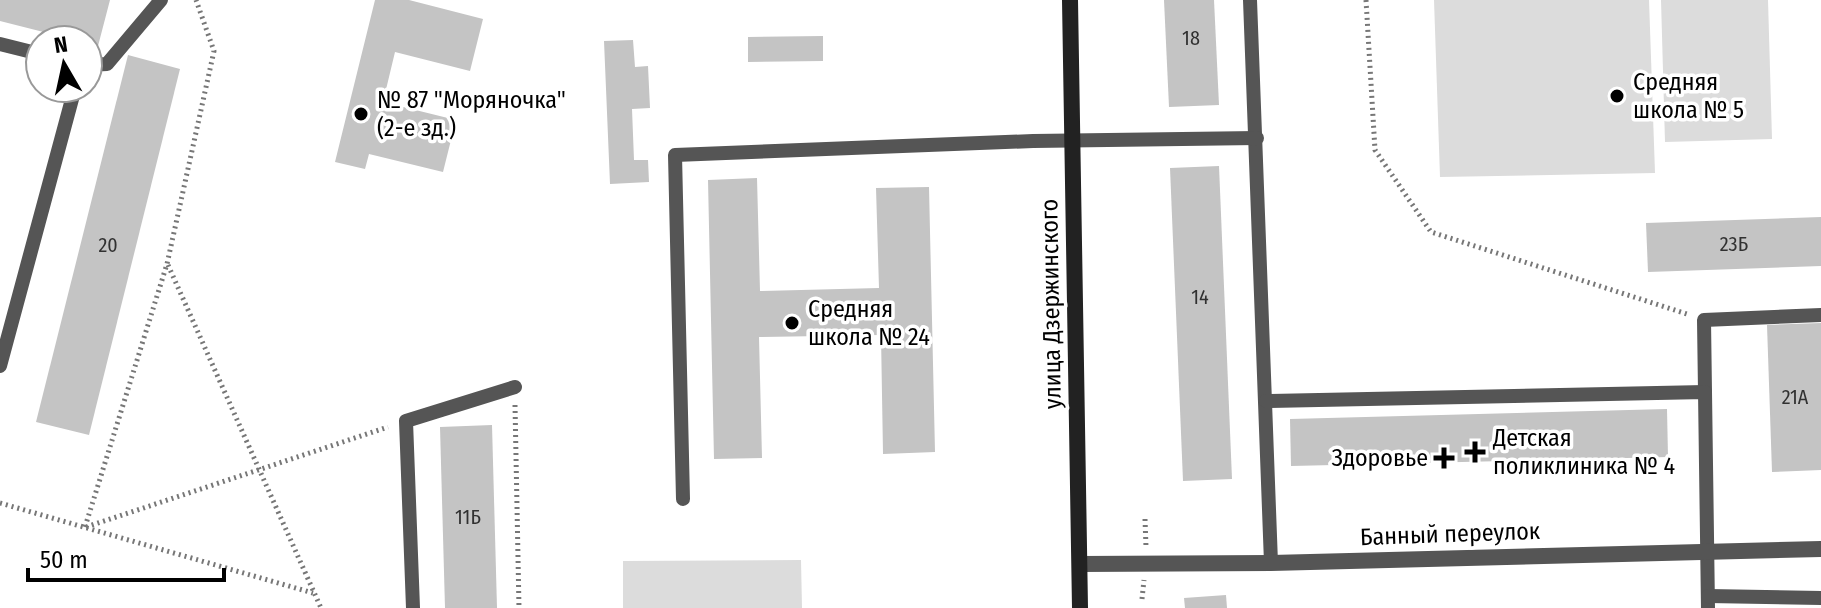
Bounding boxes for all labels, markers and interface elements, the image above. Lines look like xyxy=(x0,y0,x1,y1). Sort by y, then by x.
north arrow xyxy=(24,24,104,104)
house number: 18 xyxy=(1182,26,1200,50)
text: N xyxy=(52,30,70,59)
place label: Средняя школа № 5 xyxy=(1633,68,1744,124)
place label: № 87 "Моряночка" (2-е зд.) xyxy=(377,86,566,142)
marker: Средняя школа № 5 xyxy=(1608,87,1626,105)
marker: № 87 "Моряночка" (2-е зд.) xyxy=(352,105,370,123)
street label: улица Дзержинского xyxy=(1035,199,1067,409)
house number: 23Б xyxy=(1720,232,1748,256)
house number: 20 xyxy=(98,233,118,257)
house number: 14 xyxy=(1191,285,1209,309)
place label: Средняя школа № 24 xyxy=(808,295,930,351)
marker: Средняя школа № 24 xyxy=(783,314,801,332)
house number: 21А xyxy=(1782,385,1809,409)
place label: Детская поликлиника № 4 xyxy=(1492,424,1675,480)
marker: Детская поликлиника № 4 xyxy=(1464,441,1486,463)
place label: Здоровье xyxy=(1331,444,1428,472)
marker: Здоровье xyxy=(1435,449,1453,467)
house number: 11Б xyxy=(455,505,481,529)
street label: Банный переулок xyxy=(1359,517,1541,551)
scale bar xyxy=(28,532,224,582)
text: 50 m xyxy=(40,546,88,574)

